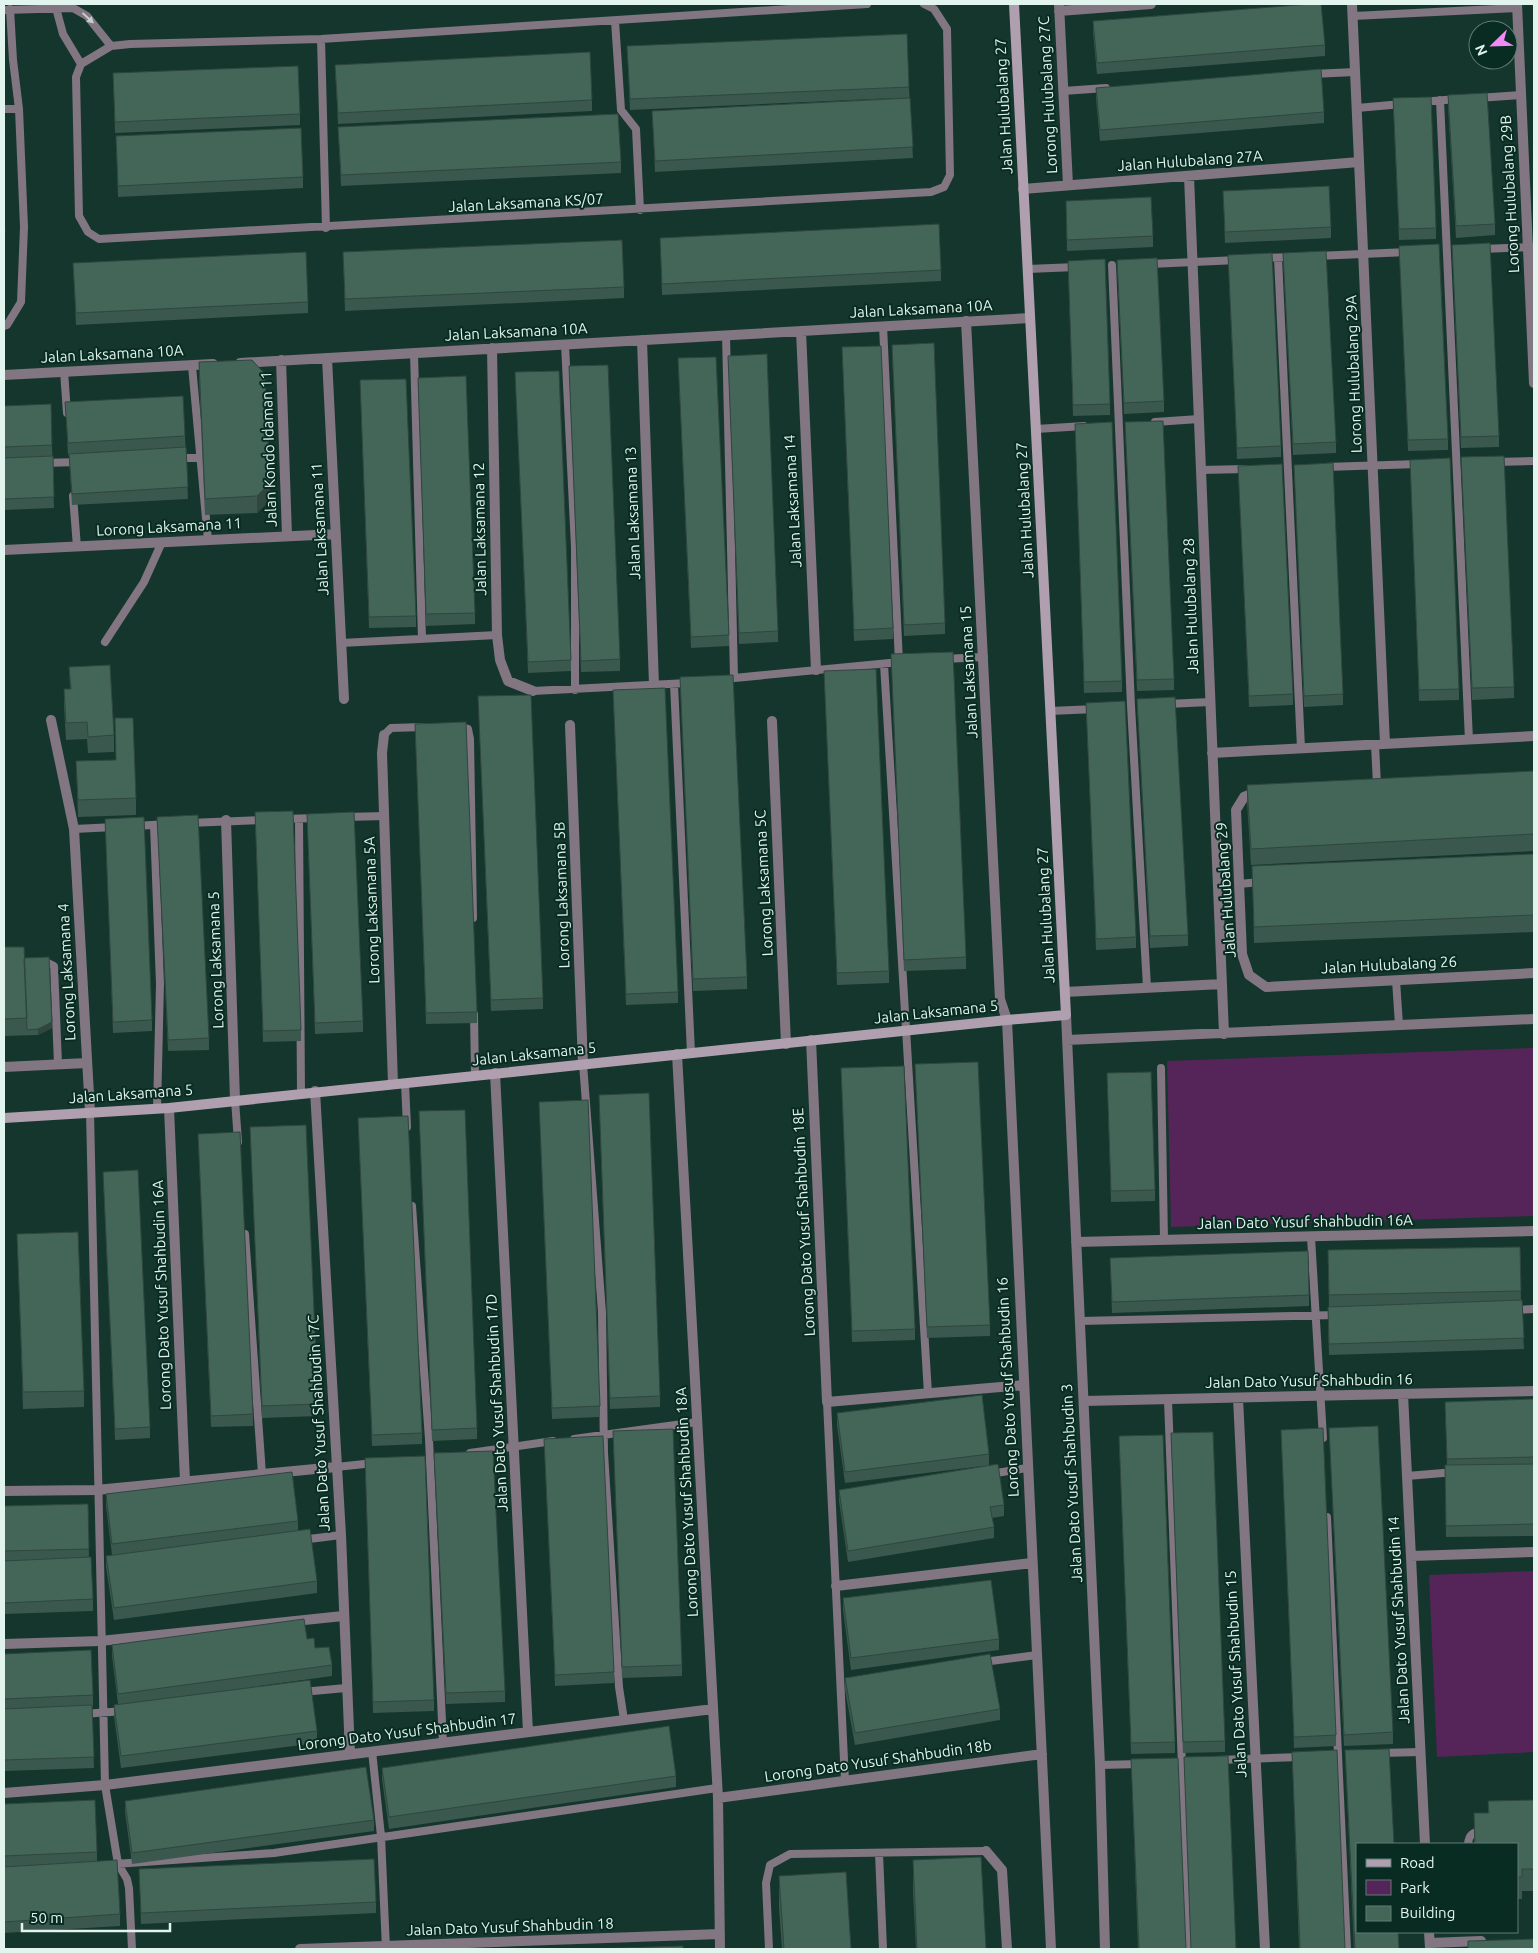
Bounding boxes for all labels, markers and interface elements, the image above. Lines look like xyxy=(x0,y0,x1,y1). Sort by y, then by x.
one-way arrow xyxy=(82,13,94,24)
street label: Lorong Hulubalang 27C xyxy=(1035,16,1060,174)
north arrow xyxy=(1468,20,1518,70)
street label: Jalan Hulubalang 27 xyxy=(991,38,1016,174)
text: N xyxy=(1472,42,1490,58)
street label: Lorong Hulubalang 29B xyxy=(1497,115,1522,273)
street label: Jalan Hulubalang 27A xyxy=(1117,147,1263,174)
street label: Jalan Laksamana KS/07 xyxy=(448,190,604,215)
street label: Lorong Hulubalang 29A xyxy=(1342,294,1365,453)
street label: Jalan Laksamana 10A xyxy=(849,296,993,321)
street label: Jalan Laksamana 10A xyxy=(444,319,588,344)
street label: Jalan Laksamana 10A xyxy=(40,341,184,366)
street label: Jalan Kondo Idaman 11 xyxy=(257,371,280,527)
street label: Jalan Laksamana 14 xyxy=(781,434,804,568)
street label: Jalan Hulubalang 27 xyxy=(1012,442,1037,578)
street label: Jalan Laksamana 13 xyxy=(622,446,643,580)
street label: Jalan Laksamana 11 xyxy=(308,462,331,596)
street label: Jalan Laksamana 12 xyxy=(470,462,489,596)
street label: Lorong Laksamana 11 xyxy=(96,514,242,539)
street label: Jalan Hulubalang 28 xyxy=(1180,538,1201,674)
street label: Jalan Laksamana 15 xyxy=(957,605,980,739)
street label: Lorong Laksamana 5C xyxy=(751,809,776,957)
street label: Lorong Laksamana 5B xyxy=(550,821,573,969)
street label: Jalan Hulubalang 29 xyxy=(1212,822,1239,958)
street label: Lorong Laksamana 5A xyxy=(360,836,383,984)
street label: Jalan Hulubalang 27 xyxy=(1033,847,1058,983)
street label: Lorong Laksamana 5 xyxy=(205,891,226,1029)
street label: Lorong Laksamana 4 xyxy=(54,903,79,1041)
street label: Jalan Hulubalang 26 xyxy=(1321,952,1457,977)
street label: Jalan Laksamana 5 xyxy=(873,997,999,1026)
street label: Jalan Laksamana 5 xyxy=(471,1039,597,1068)
street label: Jalan Laksamana 5 xyxy=(68,1081,194,1106)
street label: Lorong Dato Yusuf Shahbudin 18E xyxy=(789,1107,818,1337)
street label: Lorong Dato Yusuf Shahbudin 16A xyxy=(149,1179,174,1410)
street label: Jalan Dato Yusuf shahbudin 16A xyxy=(1197,1211,1413,1232)
street label: Lorong Dato Yusuf Shahbudin 16 xyxy=(993,1277,1022,1497)
street label: Jalan Dato Yusuf Shahbudin 17D xyxy=(482,1294,511,1512)
street label: Jalan Dato Yusuf Shahbudin 17C xyxy=(304,1314,333,1532)
street label: Jalan Dato Yusuf Shahbudin 16 xyxy=(1205,1370,1413,1391)
street label: Jalan Dato Yusuf Shahbudin 3 xyxy=(1058,1383,1085,1583)
street label: Lorong Dato Yusuf Shahbudin 18A xyxy=(672,1386,701,1617)
street label: Jalan Dato Yusuf Shahbudin 14 xyxy=(1385,1516,1412,1724)
street label: Jalan Dato Yusuf Shahbudin 15 xyxy=(1222,1570,1249,1778)
street label: Lorong Dato Yusuf Shahbudin 17 xyxy=(297,1710,517,1753)
street label: Lorong Dato Yusuf Shahbudin 18b xyxy=(763,1736,993,1785)
legend xyxy=(1356,1843,1518,1933)
text: Road xyxy=(1400,1854,1435,1871)
text: Park xyxy=(1400,1879,1430,1896)
scale bar xyxy=(22,1900,170,1932)
text: Building xyxy=(1400,1904,1455,1921)
text: 50 m xyxy=(30,1909,63,1926)
street label: Jalan Dato Yusuf Shahbudin 18 xyxy=(406,1914,614,1939)

